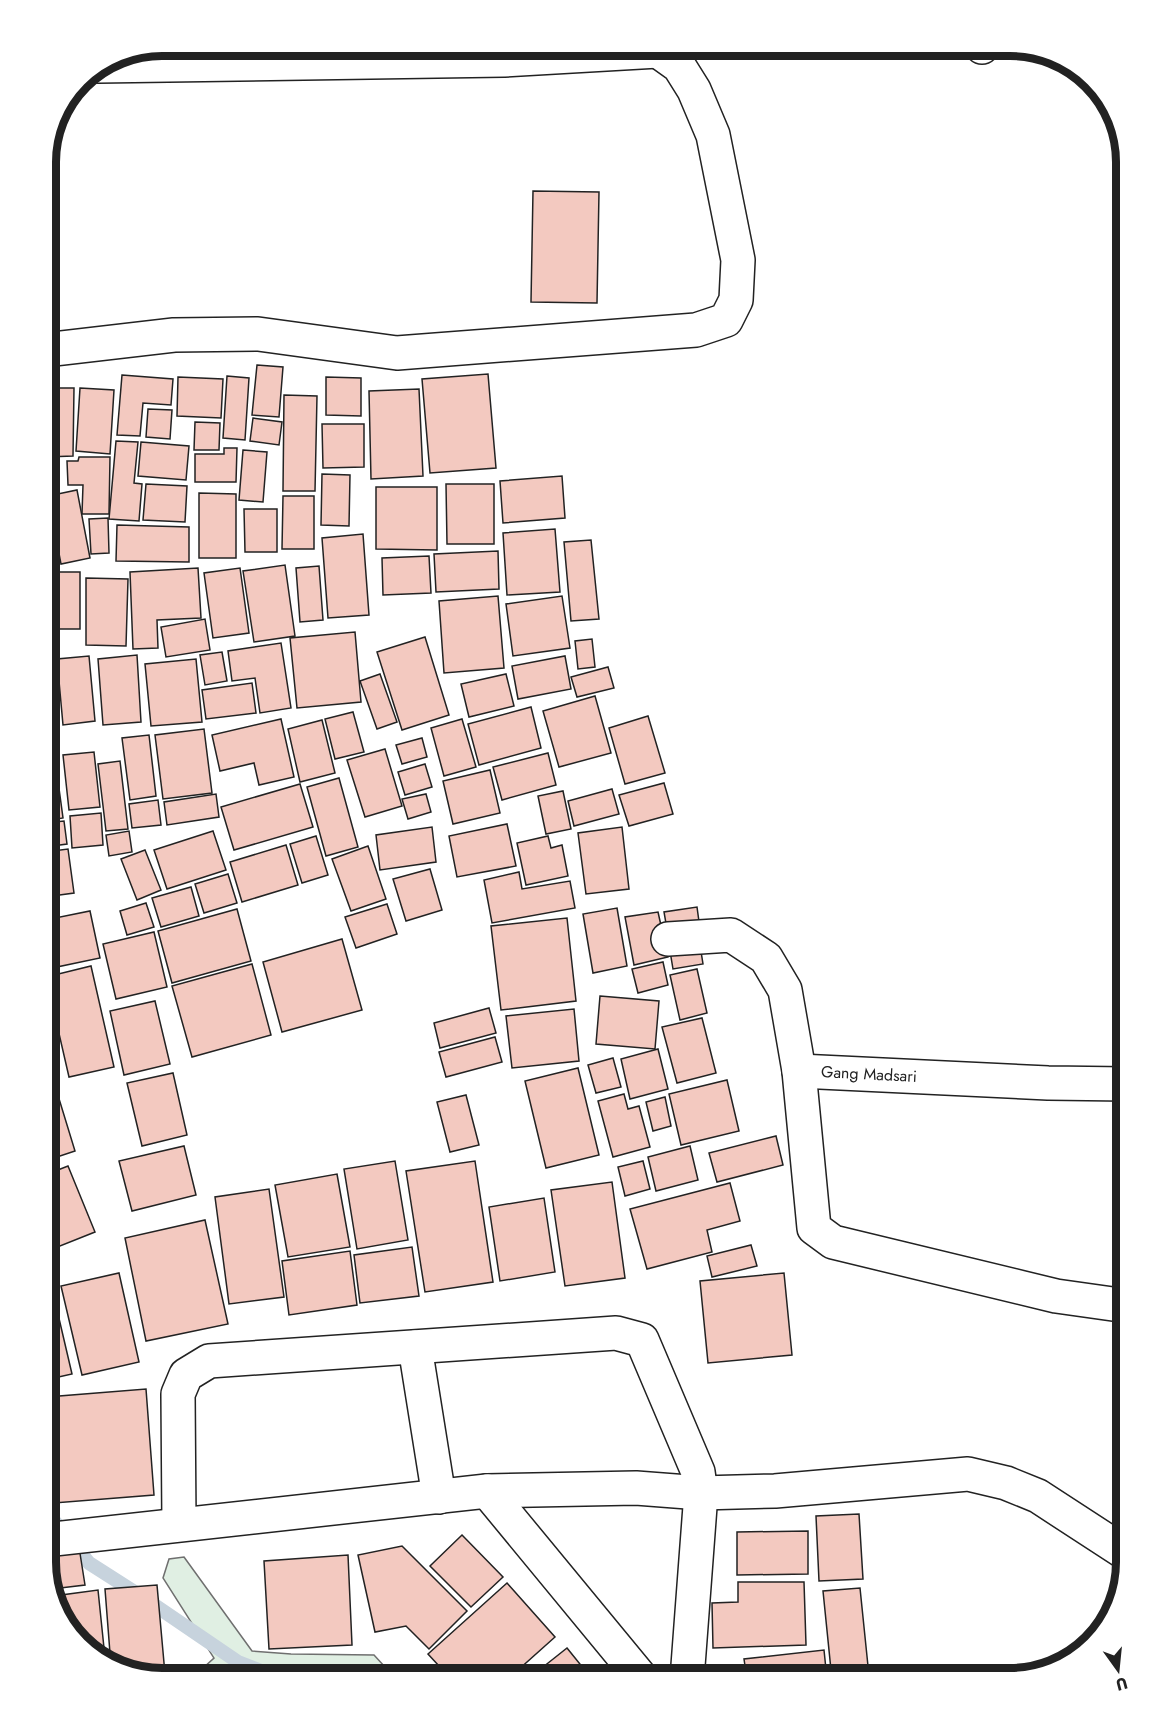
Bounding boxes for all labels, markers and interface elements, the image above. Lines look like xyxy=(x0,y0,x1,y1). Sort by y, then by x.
street label: Gang Madsari xyxy=(820,1060,918,1088)
north arrow xyxy=(1088,1640,1148,1700)
text: U xyxy=(1113,1671,1130,1697)

